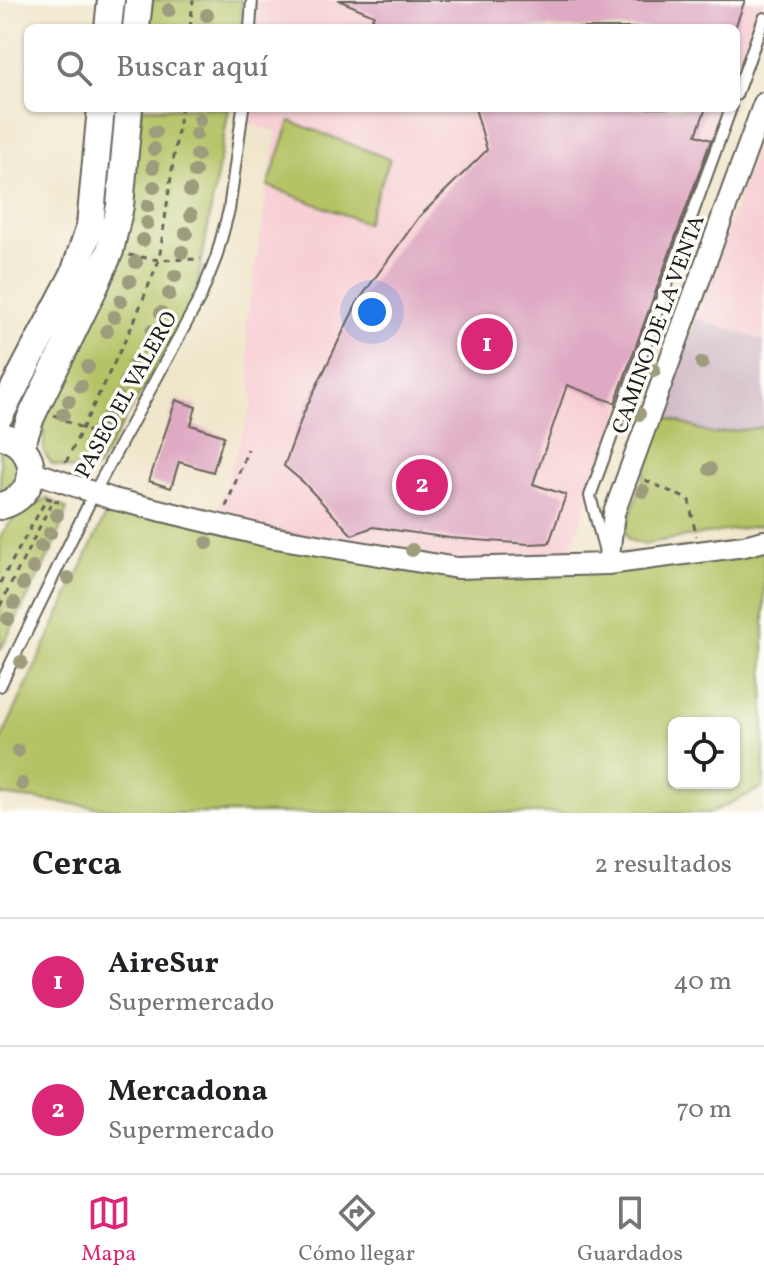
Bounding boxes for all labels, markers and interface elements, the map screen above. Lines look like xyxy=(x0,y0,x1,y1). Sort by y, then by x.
search box xyxy=(24,24,740,112)
icon: search xyxy=(52,46,96,90)
text: Buscar aquí xyxy=(116,47,269,89)
street label: CAMINO DE LA VENTA xyxy=(605,211,713,439)
your location xyxy=(352,292,392,332)
street label: PASEO EL VALERO xyxy=(68,306,186,484)
pin: 1 xyxy=(461,314,513,374)
pin: 2 xyxy=(396,455,448,515)
map controls xyxy=(668,717,740,789)
button: locate xyxy=(668,717,740,789)
text: Cerca xyxy=(32,842,122,889)
text: 2 resultados xyxy=(594,847,732,883)
text: AireSur xyxy=(108,943,219,985)
text: 1 xyxy=(53,964,63,1000)
text: 40 m xyxy=(673,964,732,1000)
text: Supermercado xyxy=(108,985,274,1021)
text: Mercadona xyxy=(108,1071,268,1113)
text: 2 xyxy=(51,1092,65,1128)
text: 70 m xyxy=(677,1092,732,1128)
text: Supermercado xyxy=(108,1113,274,1149)
tab: Mapa xyxy=(81,1191,136,1270)
tab: Cómo llegar xyxy=(298,1191,415,1270)
tab: Guardados xyxy=(577,1191,683,1270)

